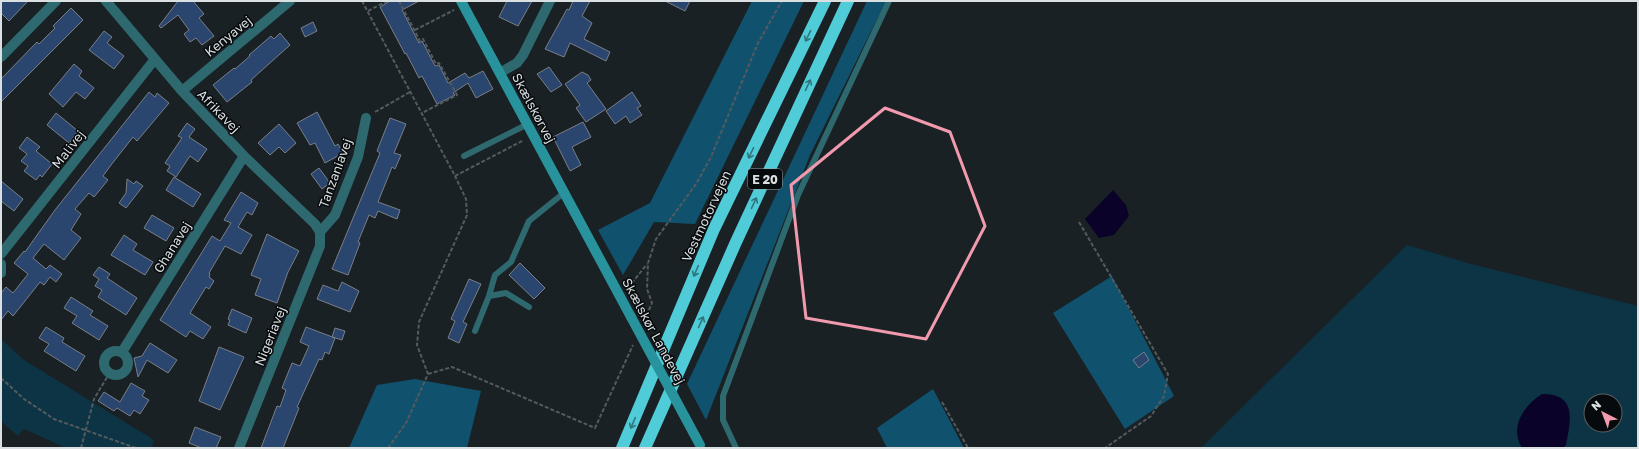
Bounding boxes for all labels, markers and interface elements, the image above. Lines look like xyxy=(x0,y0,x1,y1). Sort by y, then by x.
street label: Kenyavej xyxy=(201,12,255,60)
one-way arrow xyxy=(804,30,811,42)
street label: Skælskørvej xyxy=(509,70,559,146)
one-way arrow xyxy=(805,80,812,92)
street label: Afrikavej xyxy=(194,86,244,136)
street label: Malivej xyxy=(48,127,88,171)
street label: Tanzaniavej xyxy=(315,136,355,210)
one-way arrow xyxy=(747,147,754,159)
street label: Vestmotorvejen xyxy=(678,168,734,264)
road number: E 20 xyxy=(748,169,782,189)
one-way arrow xyxy=(750,198,758,210)
street label: Ghanavej xyxy=(150,218,194,276)
one-way arrow xyxy=(692,264,699,276)
street label: Skælskør Landevej xyxy=(619,275,689,387)
street label: Nigeriavej xyxy=(251,304,289,368)
one-way arrow xyxy=(698,317,705,329)
north arrow xyxy=(1583,393,1623,433)
text: N xyxy=(1589,398,1603,413)
one-way arrow xyxy=(628,416,636,428)

